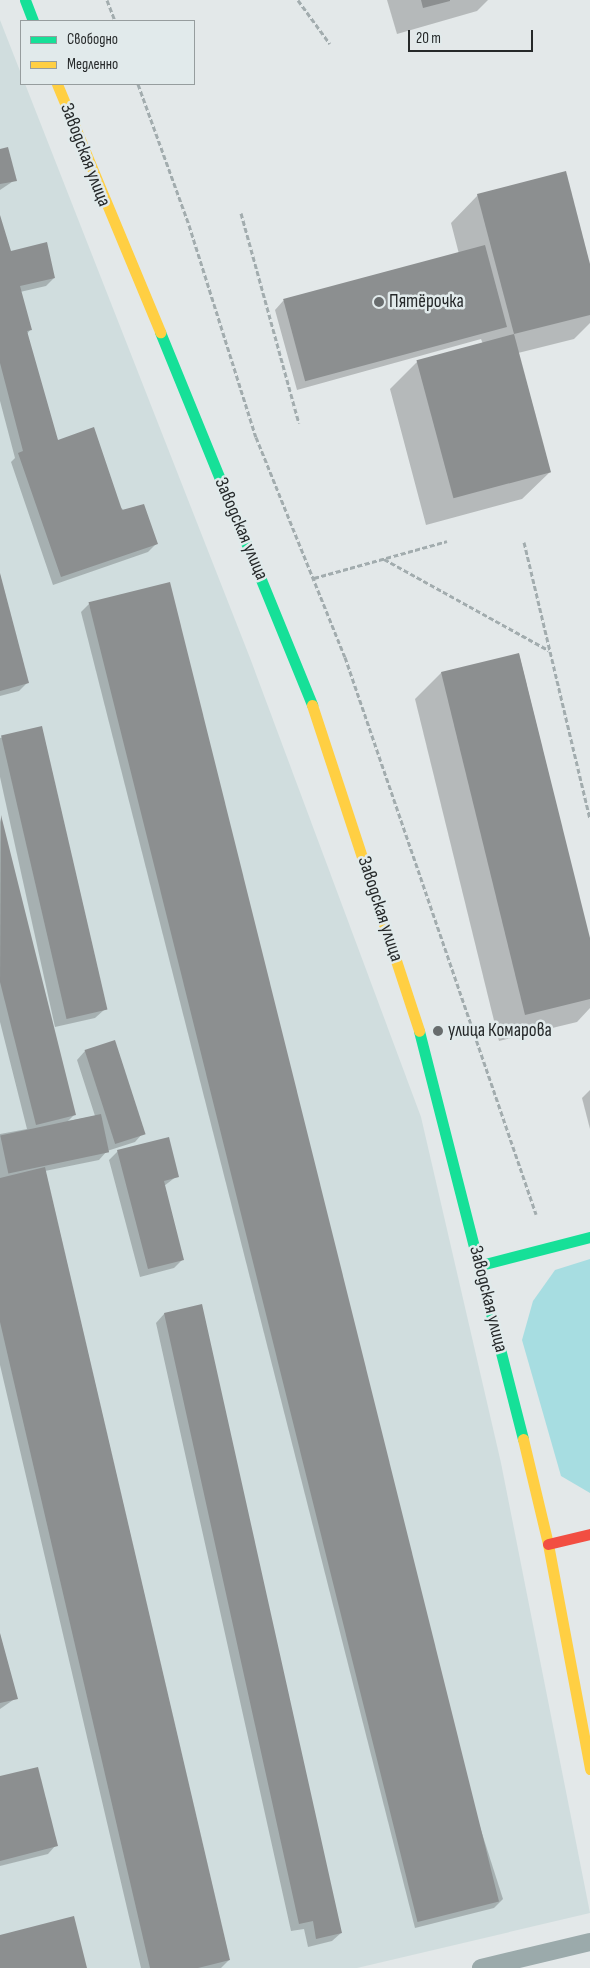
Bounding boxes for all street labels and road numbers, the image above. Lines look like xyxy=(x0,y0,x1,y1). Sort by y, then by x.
street label: Заводская улица xyxy=(55,100,115,210)
street label: Заводская улица xyxy=(209,474,273,584)
street label: Заводская улица xyxy=(352,854,408,964)
street label: Заводская улица xyxy=(464,1243,512,1355)

